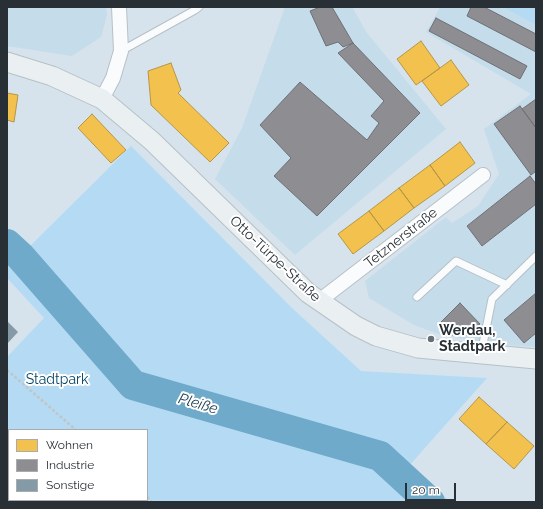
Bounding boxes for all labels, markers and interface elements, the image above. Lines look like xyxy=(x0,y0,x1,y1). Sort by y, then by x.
street label: Tetznerstraße xyxy=(361,204,441,272)
street label: Otto-Türpe-Straße xyxy=(226,213,324,305)
place label: Werdau, Stadtpark xyxy=(439,323,505,356)
marker: Werdau, Stadtpark xyxy=(426,334,436,344)
park label: Stadtpark xyxy=(26,372,88,388)
water label: Pleiße xyxy=(176,390,220,418)
legend xyxy=(8,429,148,501)
text: Wohnen xyxy=(46,438,93,452)
text: Industrie xyxy=(46,458,94,472)
scale bar xyxy=(407,475,458,501)
text: Sonstige xyxy=(46,478,94,492)
text: 20 m xyxy=(412,483,440,497)

